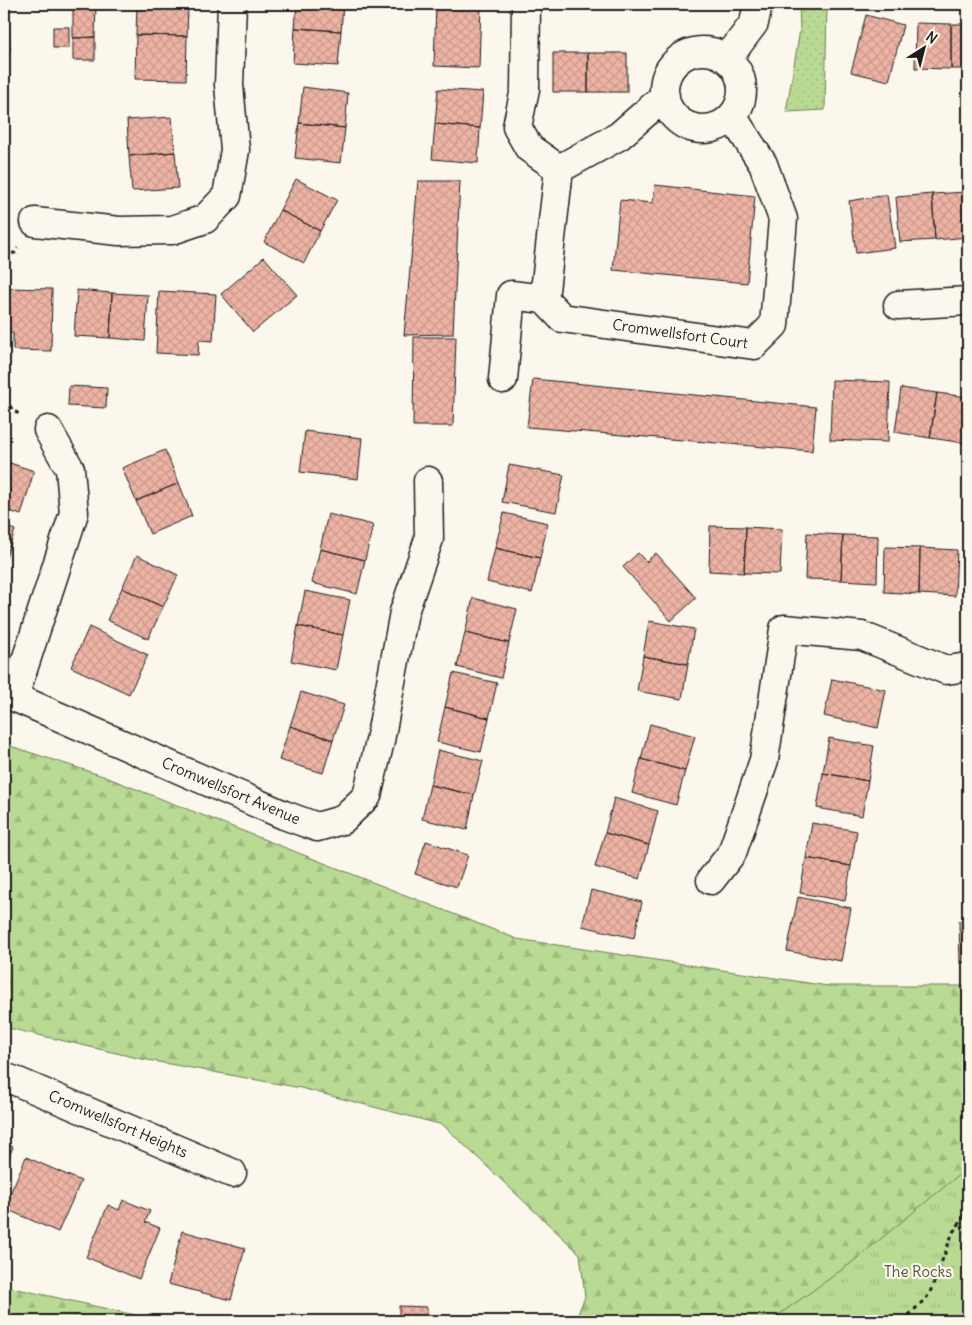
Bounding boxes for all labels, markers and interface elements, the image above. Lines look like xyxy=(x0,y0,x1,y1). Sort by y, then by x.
north arrow xyxy=(900,22,950,72)
text: N xyxy=(922,27,941,48)
street label: Cromwellsfort Court xyxy=(611,315,749,352)
street label: Cromwellsfort Avenue xyxy=(159,753,303,828)
street label: Cromwellsfort Heights xyxy=(46,1086,191,1162)
park label: The Rocks xyxy=(884,1262,952,1281)

